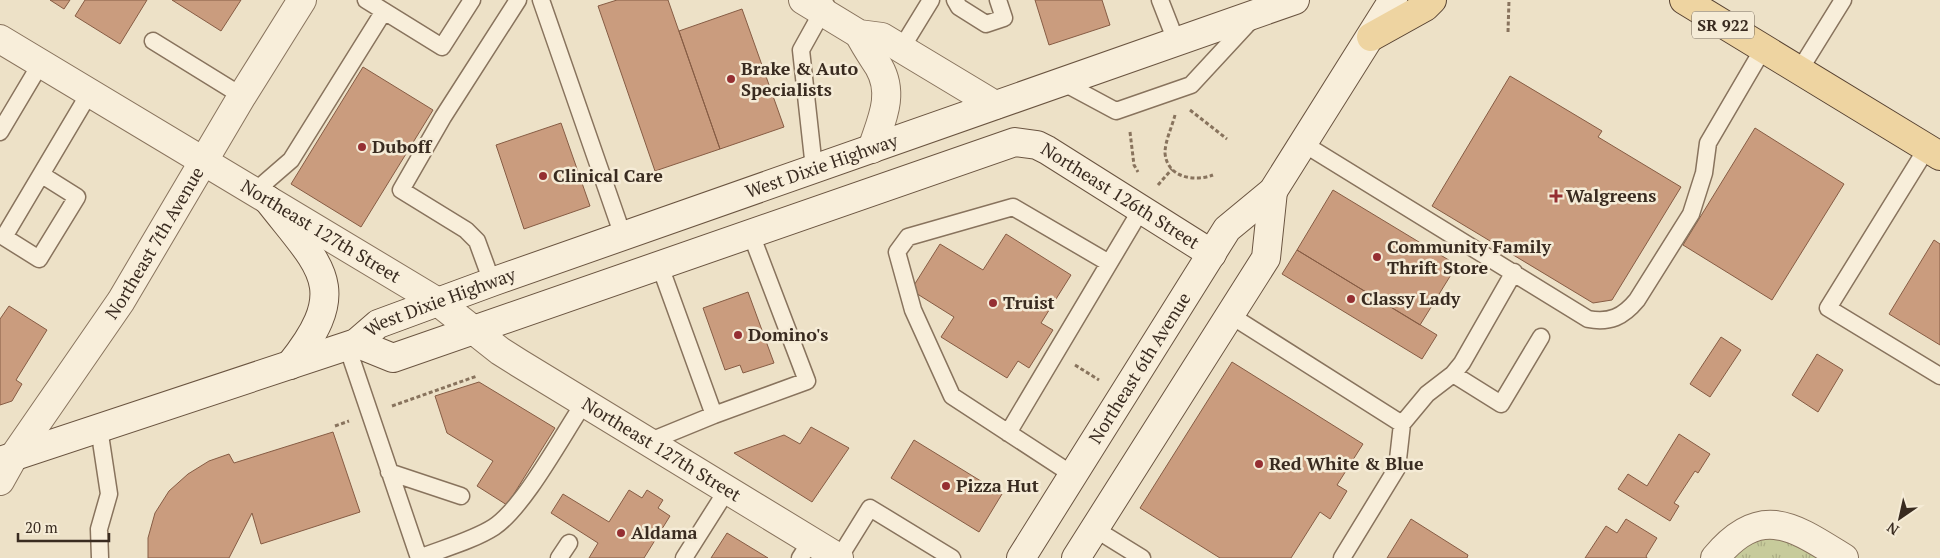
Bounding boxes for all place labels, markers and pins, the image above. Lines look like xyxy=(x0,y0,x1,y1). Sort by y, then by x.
place label: Brake & Auto Specialists xyxy=(741,56,859,101)
marker: Brake & Auto Specialists xyxy=(725,73,737,85)
place label: Duboff xyxy=(372,134,432,158)
marker: Duboff xyxy=(356,141,368,153)
place label: Clinical Care xyxy=(553,163,663,187)
marker: Clinical Care xyxy=(537,170,549,182)
place label: Walgreens xyxy=(1566,183,1656,207)
marker: Walgreens xyxy=(1550,190,1562,202)
place label: Community Family Thrift Store xyxy=(1387,234,1551,279)
marker: Community Family Thrift Store xyxy=(1371,251,1383,263)
place label: Classy Lady xyxy=(1361,286,1461,310)
place label: Truist xyxy=(1003,290,1055,314)
marker: Classy Lady xyxy=(1345,293,1357,305)
marker: Truist xyxy=(987,297,999,309)
place label: Domino's xyxy=(748,322,828,346)
marker: Domino's xyxy=(732,329,744,341)
place label: Red White & Blue xyxy=(1269,451,1424,475)
marker: Red White & Blue xyxy=(1253,458,1265,470)
place label: Pizza Hut xyxy=(956,473,1039,497)
marker: Pizza Hut xyxy=(940,480,952,492)
place label: Aldama xyxy=(631,520,698,544)
marker: Aldama xyxy=(615,527,627,539)

